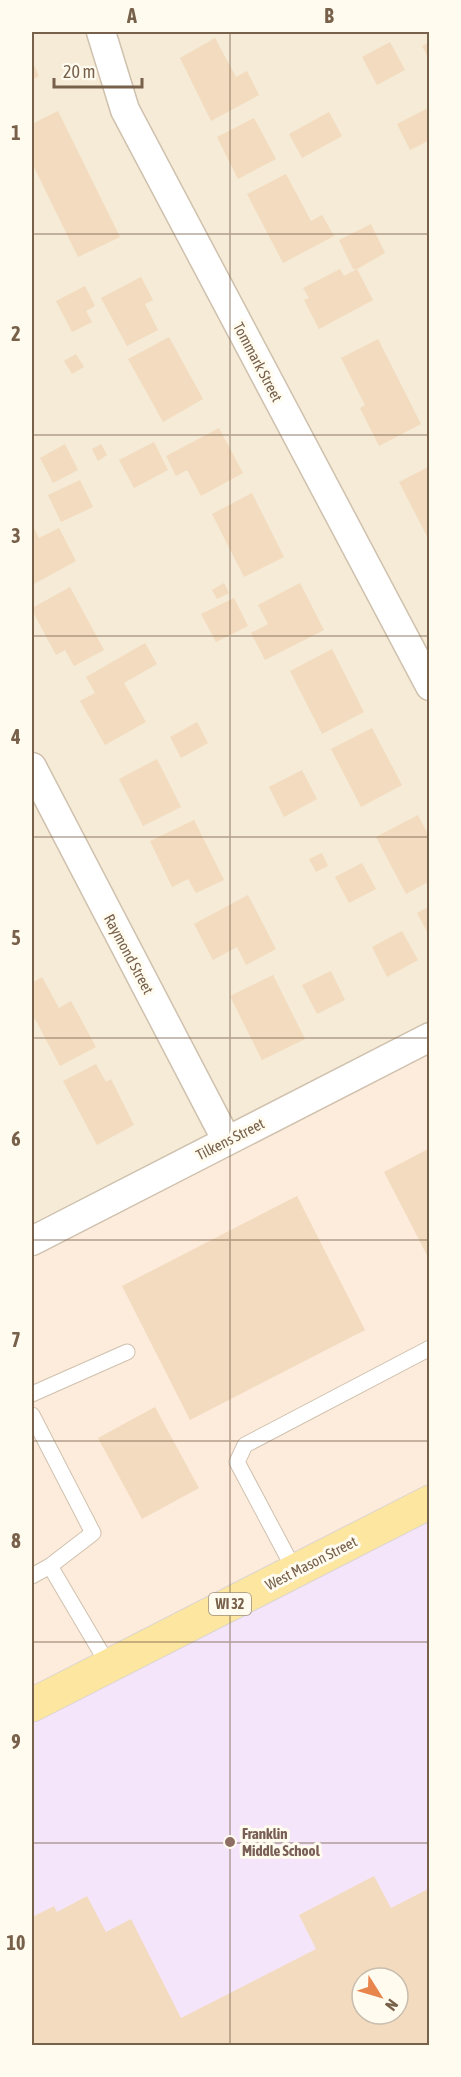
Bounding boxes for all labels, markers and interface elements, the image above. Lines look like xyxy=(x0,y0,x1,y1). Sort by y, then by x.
text: A xyxy=(126,4,137,27)
text: B xyxy=(324,4,334,27)
scale bar xyxy=(54,51,142,89)
text: 20 m xyxy=(63,61,95,82)
text: 1 xyxy=(11,121,21,144)
street label: Tommark Street xyxy=(230,319,286,405)
text: 2 xyxy=(11,322,21,345)
text: 3 xyxy=(11,524,21,547)
text: 4 xyxy=(10,725,21,748)
street label: Raymond Street xyxy=(101,911,157,997)
text: 5 xyxy=(11,926,21,949)
street label: Tilkens Street xyxy=(193,1115,267,1163)
text: 6 xyxy=(11,1127,21,1150)
text: 7 xyxy=(11,1328,21,1351)
text: 8 xyxy=(11,1529,21,1552)
street label: West Mason Street xyxy=(262,1533,360,1593)
road number: WI 32 xyxy=(209,1593,251,1615)
text: 9 xyxy=(11,1730,21,1753)
place label: Franklin Middle School xyxy=(242,1825,321,1859)
marker: Franklin Middle School xyxy=(223,1835,237,1849)
text: 10 xyxy=(7,1931,25,1954)
north arrow xyxy=(350,1966,410,2026)
text: N xyxy=(382,1996,402,2014)

